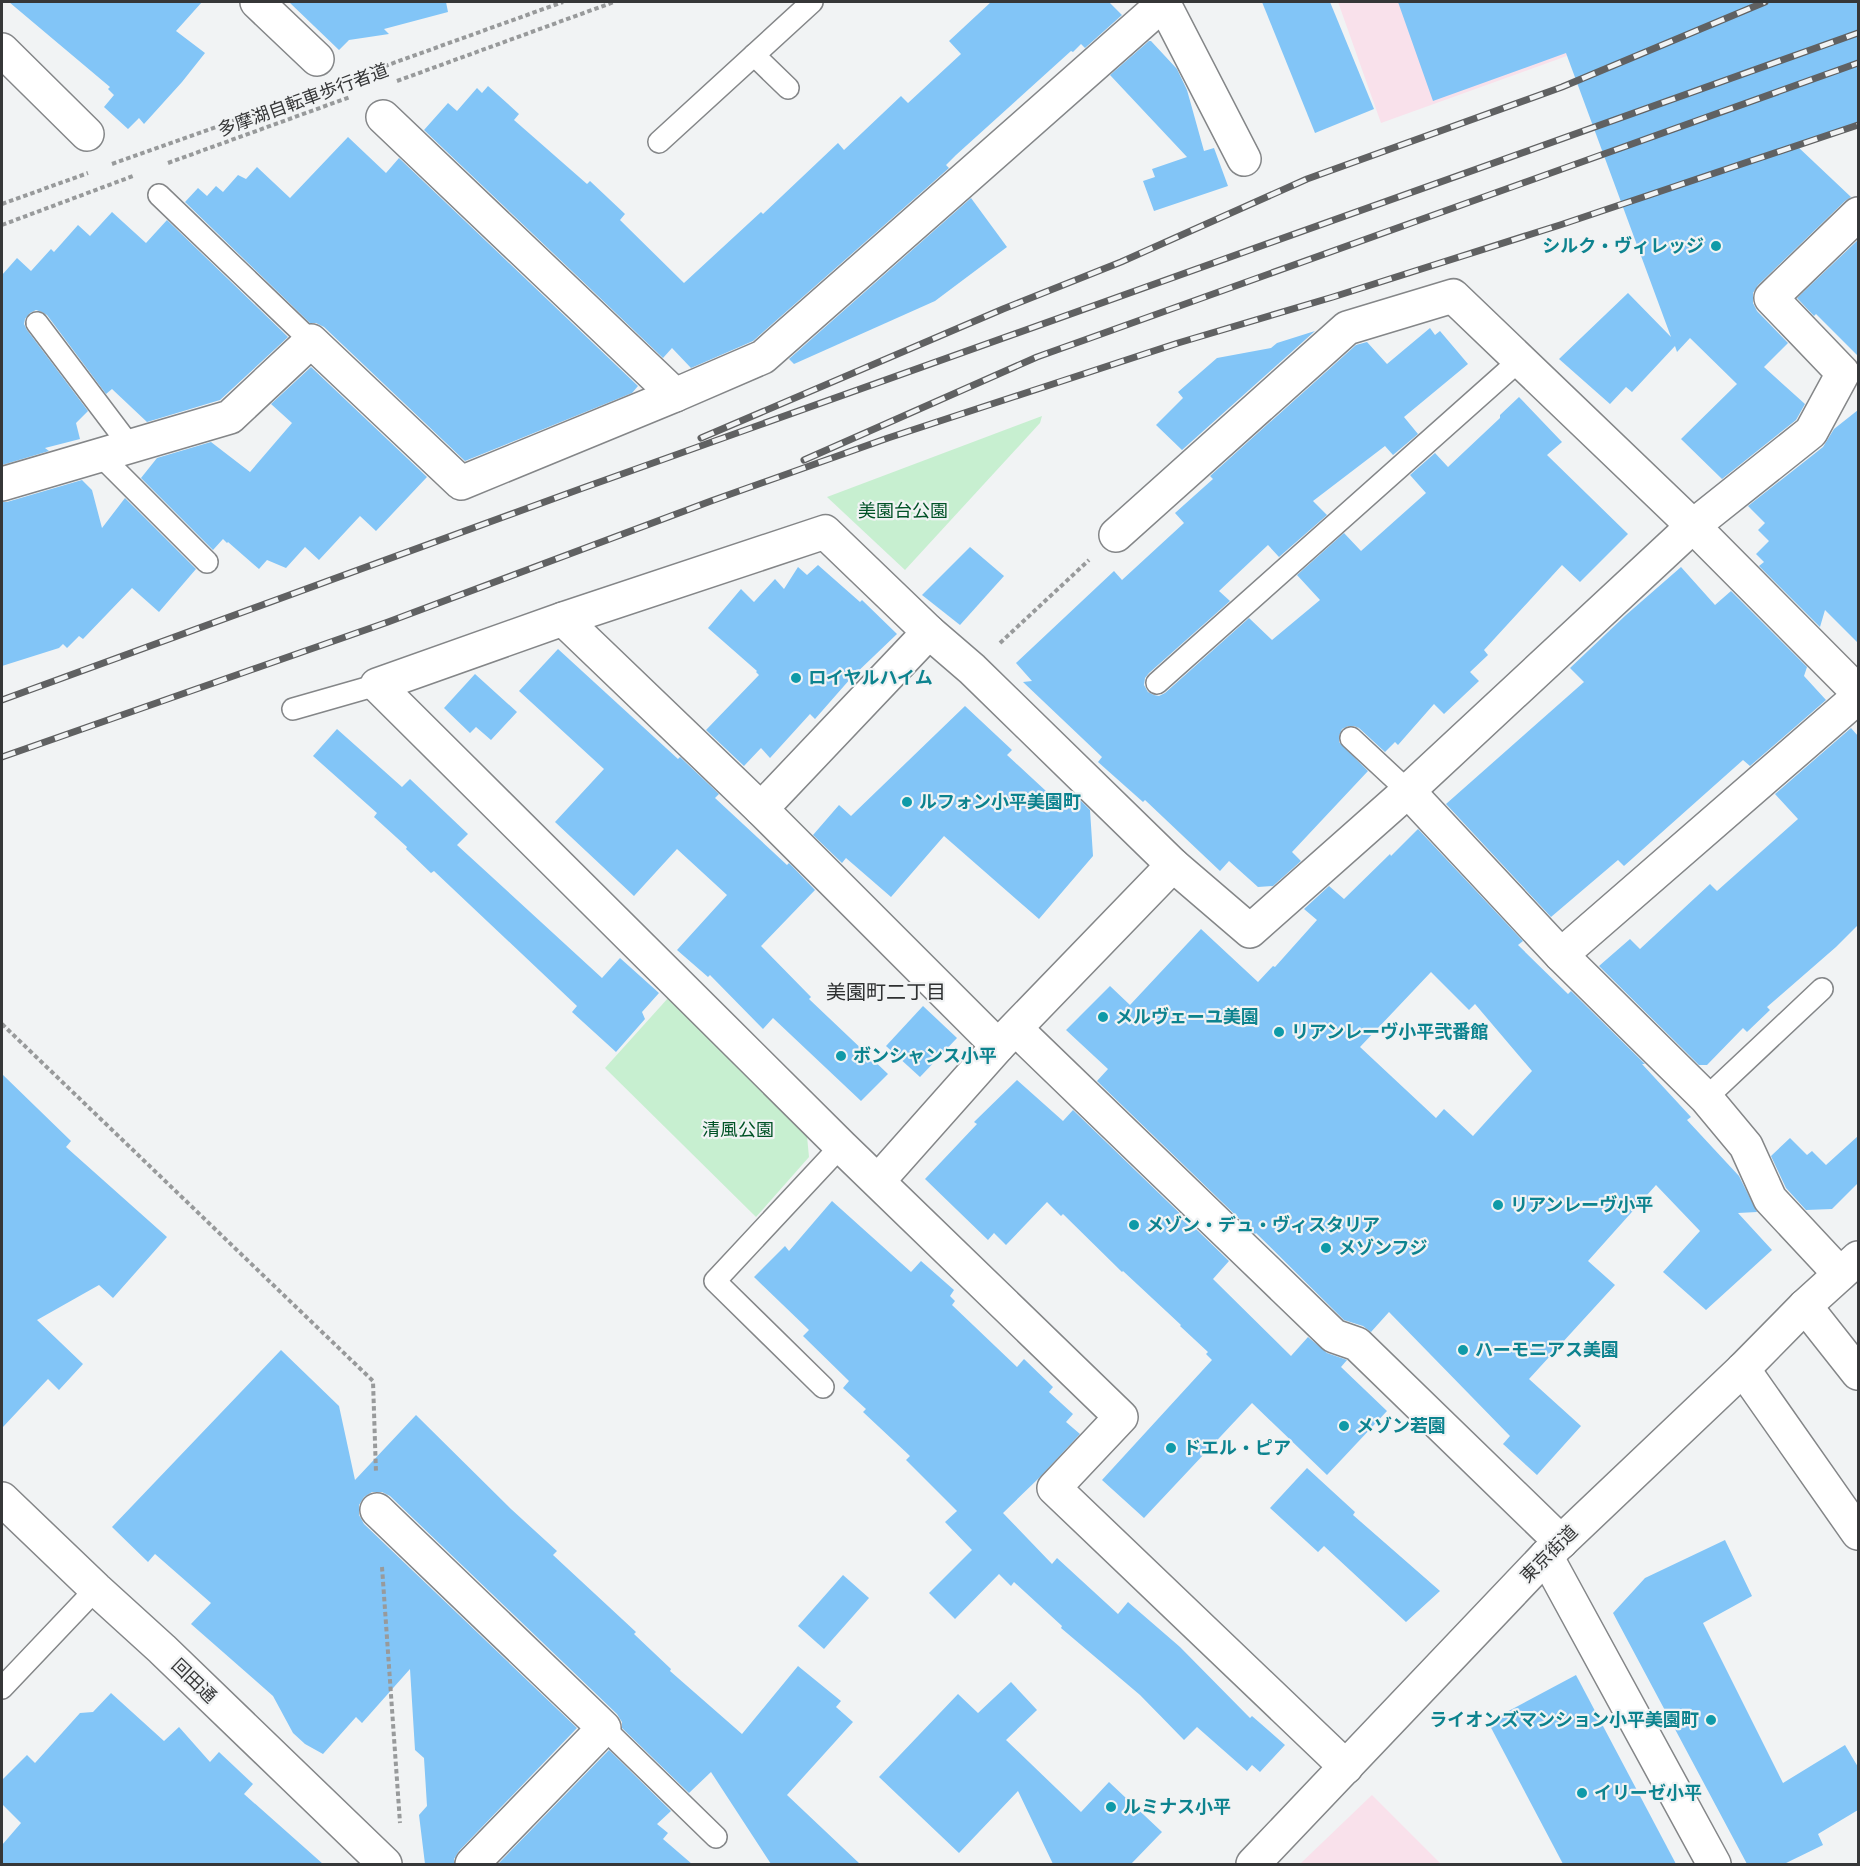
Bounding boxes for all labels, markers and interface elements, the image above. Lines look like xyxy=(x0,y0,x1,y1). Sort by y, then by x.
street label: 多摩湖自転車歩行者道 xyxy=(214,58,392,142)
place label: シルク・ヴィレッジ xyxy=(1542,234,1704,258)
marker: シルク・ヴィレッジ xyxy=(1709,239,1723,253)
park label: 美園台公園 xyxy=(858,499,948,523)
place label: ロイヤルハイム xyxy=(808,666,933,690)
marker: ロイヤルハイム xyxy=(789,671,803,685)
place label: ルフォン小平美園町 xyxy=(919,790,1081,814)
marker: ルフォン小平美園町 xyxy=(900,795,914,809)
district label: 美園町二丁目 xyxy=(826,979,946,1006)
place label: メルヴェーユ美園 xyxy=(1115,1005,1259,1029)
marker: メルヴェーユ美園 xyxy=(1096,1010,1110,1024)
place label: リアンレーヴ小平弐番館 xyxy=(1291,1020,1488,1044)
marker: リアンレーヴ小平弐番館 xyxy=(1272,1025,1286,1039)
place label: ボンシャンス小平 xyxy=(853,1044,997,1068)
marker: ボンシャンス小平 xyxy=(834,1049,848,1063)
park label: 清風公園 xyxy=(702,1118,774,1142)
place label: リアンレーヴ小平 xyxy=(1510,1193,1653,1217)
marker: リアンレーヴ小平 xyxy=(1491,1198,1505,1212)
place label: メゾン・デュ・ヴィスタリア xyxy=(1146,1213,1380,1237)
marker: メゾン・デュ・ヴィスタリア xyxy=(1127,1218,1141,1232)
place label: メゾンフジ xyxy=(1338,1236,1427,1260)
marker: メゾンフジ xyxy=(1319,1241,1333,1255)
place label: ハーモニアス美園 xyxy=(1475,1338,1619,1362)
marker: ハーモニアス美園 xyxy=(1456,1343,1470,1357)
place label: メゾン若園 xyxy=(1356,1414,1446,1438)
marker: メゾン若園 xyxy=(1337,1419,1351,1433)
place label: ドエル・ピア xyxy=(1183,1436,1291,1460)
marker: ドエル・ピア xyxy=(1164,1441,1178,1455)
street label: 東京街道 xyxy=(1515,1520,1583,1588)
street label: 回田通 xyxy=(166,1654,222,1708)
place label: ライオンズマンション小平美園町 xyxy=(1429,1708,1699,1732)
marker: ライオンズマンション小平美園町 xyxy=(1704,1713,1718,1727)
place label: イリーゼ小平 xyxy=(1594,1781,1702,1805)
marker: イリーゼ小平 xyxy=(1575,1786,1589,1800)
place label: ルミナス小平 xyxy=(1123,1795,1231,1819)
marker: ルミナス小平 xyxy=(1104,1800,1118,1814)

